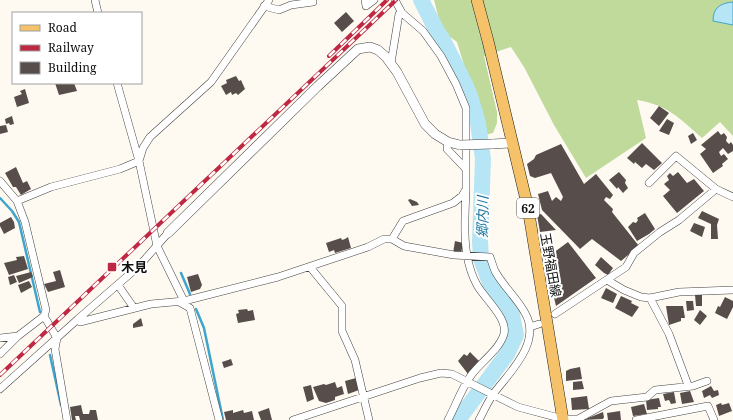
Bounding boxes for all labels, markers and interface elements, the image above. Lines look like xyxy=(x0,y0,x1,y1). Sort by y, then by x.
legend xyxy=(12,12,142,84)
text: Road xyxy=(48,19,78,36)
text: Railway xyxy=(48,39,94,56)
text: Building xyxy=(48,59,97,76)
water label: 郷内川 xyxy=(472,194,492,238)
road number: 62 xyxy=(517,198,539,218)
street label: 玉野福田線 xyxy=(536,231,566,299)
place label: 木見 xyxy=(121,258,147,276)
marker: 木見 xyxy=(106,261,118,273)

